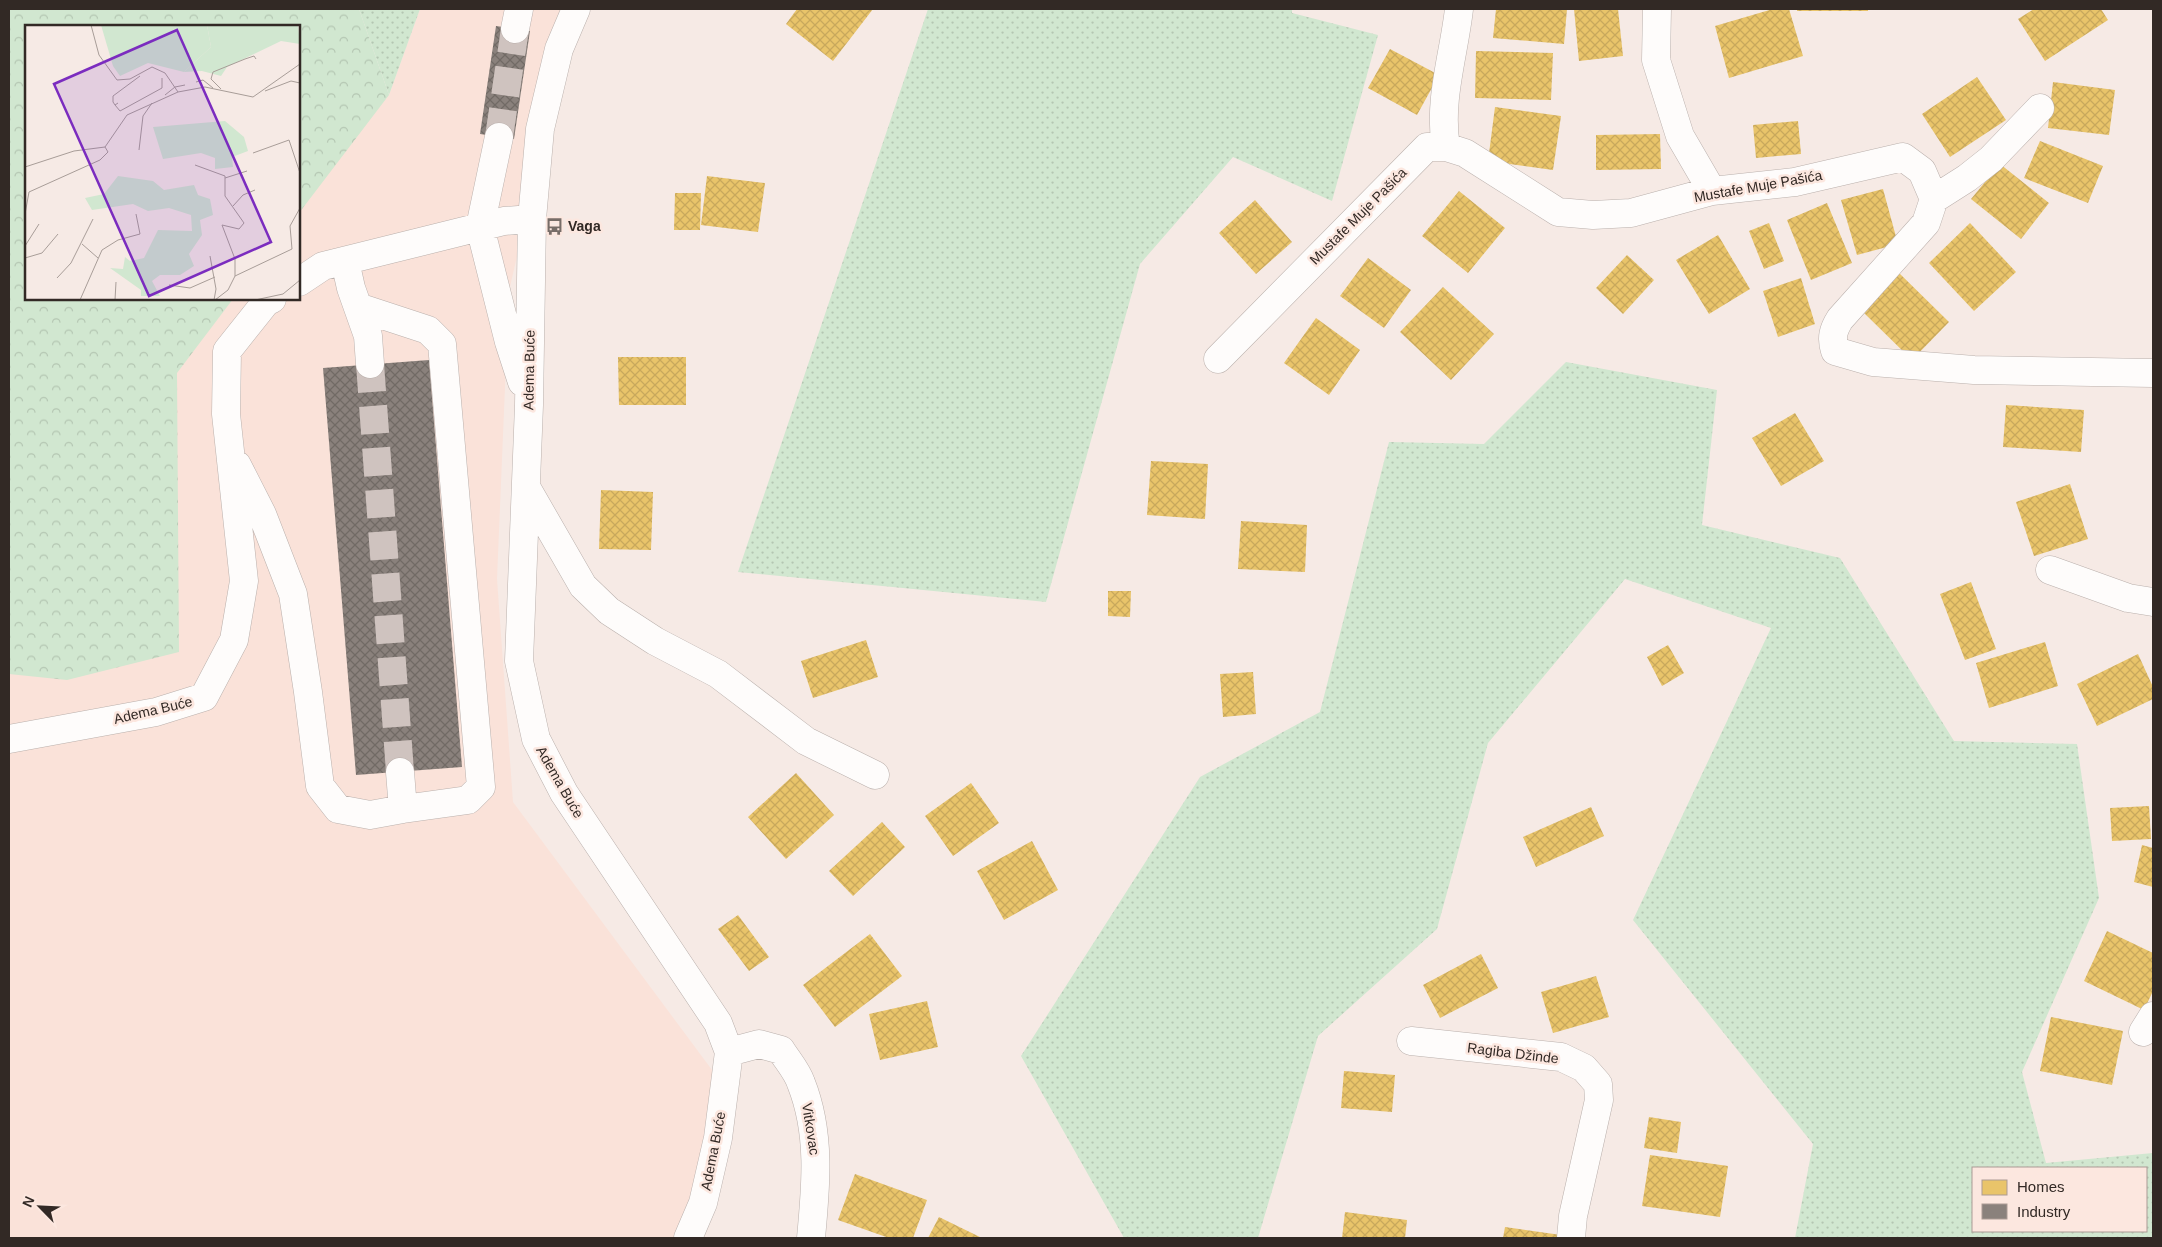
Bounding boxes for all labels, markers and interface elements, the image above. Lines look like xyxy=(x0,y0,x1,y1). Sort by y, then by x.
inset map xyxy=(25,25,300,300)
street label: Mustafe Muje Pašića xyxy=(1306,164,1410,268)
street label: Mustafe Muje Pašića xyxy=(1693,167,1824,205)
bus stop icon: Vaga xyxy=(544,216,564,236)
place label: Vaga xyxy=(568,218,601,234)
street label: Adema Buće xyxy=(520,330,538,410)
street label: Adema Buće xyxy=(112,693,194,727)
street label: Adema Buće xyxy=(533,743,587,821)
street label: Ragiba Džinde xyxy=(1466,1039,1560,1067)
street label: Vitkovac xyxy=(799,1102,823,1156)
street label: Adema Buće xyxy=(697,1110,729,1192)
legend xyxy=(1972,1167,2147,1232)
text: Homes xyxy=(2017,1178,2065,1195)
north arrow xyxy=(15,1182,65,1232)
text: N xyxy=(19,1194,37,1210)
text: Industry xyxy=(2017,1203,2071,1220)

